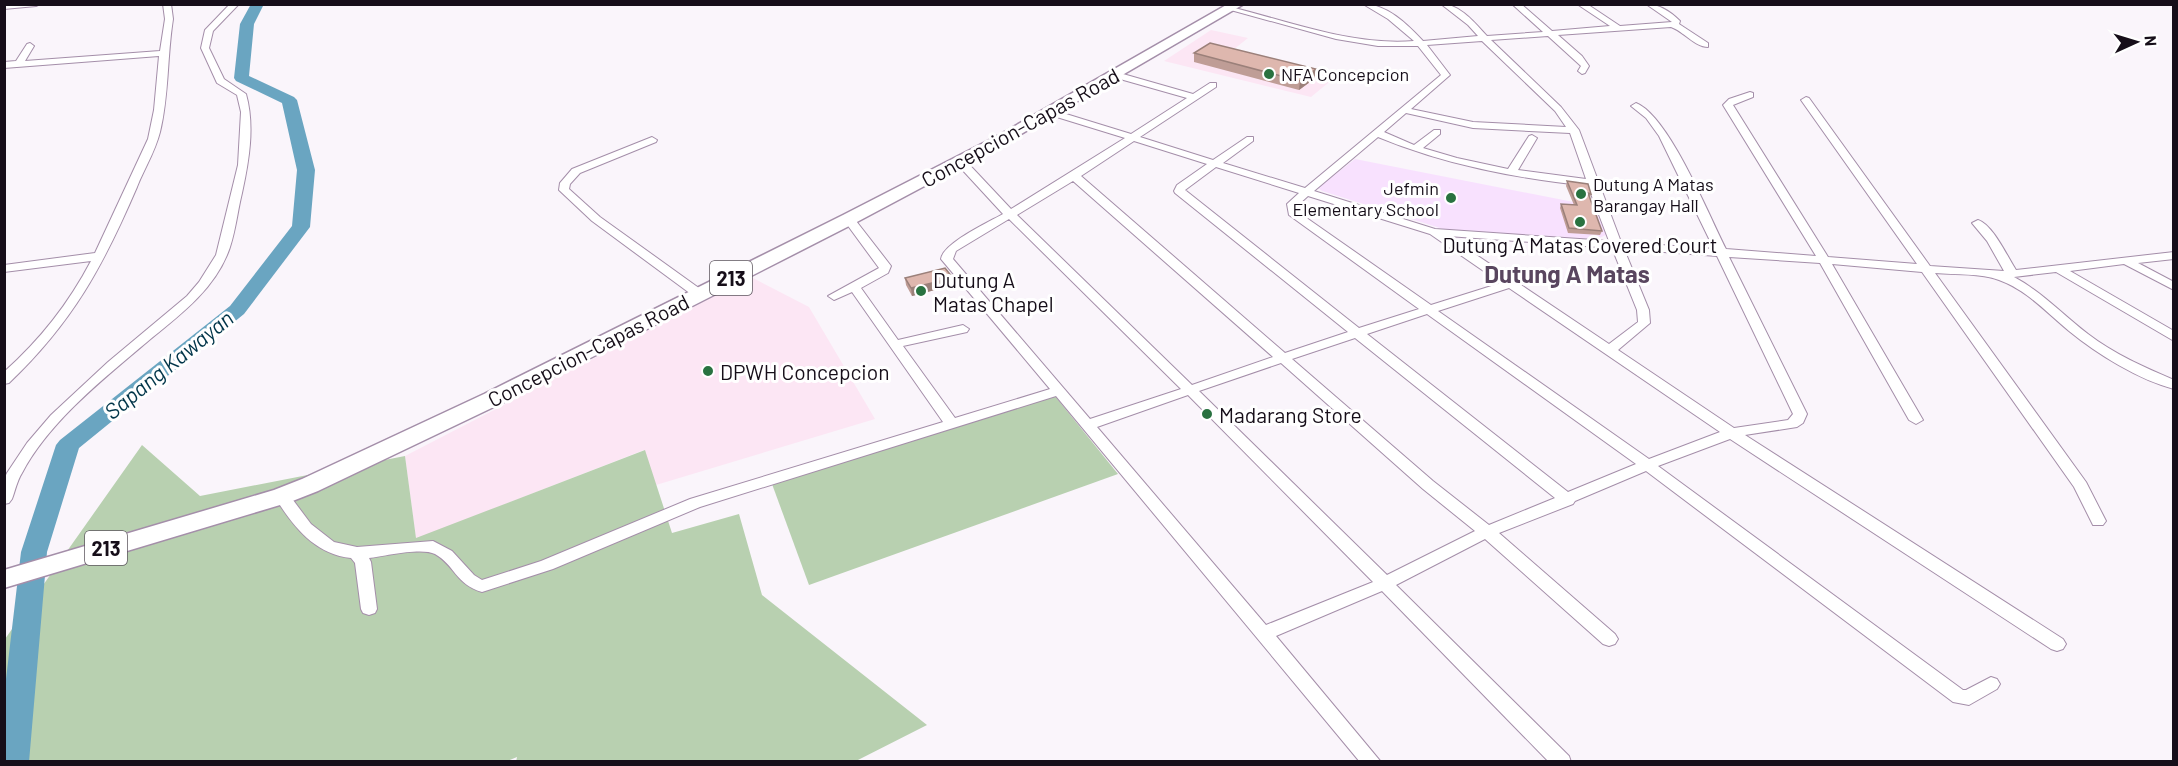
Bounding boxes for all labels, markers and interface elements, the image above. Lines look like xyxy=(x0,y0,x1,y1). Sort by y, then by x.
north arrow xyxy=(2106,12,2166,72)
text: N xyxy=(2142,35,2161,47)
street label: Concepcion-Capas Road xyxy=(917,62,1123,192)
place label: NFA Concepcion xyxy=(1281,63,1409,85)
marker: NFA Concepcion xyxy=(1262,67,1276,81)
place label: Dutung A Matas Barangay Hall xyxy=(1593,173,1714,216)
place label: Jefmin Elementary School xyxy=(1292,177,1439,220)
marker: Dutung A Matas Barangay Hall xyxy=(1574,187,1588,201)
marker: Jefmin Elementary School xyxy=(1444,191,1458,205)
marker: Dutung A Matas Covered Court xyxy=(1573,215,1587,229)
place label: Dutung A Matas Covered Court xyxy=(1443,232,1717,257)
district label: Dutung A Matas xyxy=(1484,259,1650,288)
road number: 213 xyxy=(710,261,752,295)
place label: Dutung A Matas Chapel xyxy=(933,267,1054,316)
marker: Dutung A Matas Chapel xyxy=(914,284,928,298)
street label: Concepcion-Capas Road xyxy=(483,288,693,412)
water label: Sapang Kawayan xyxy=(98,304,238,424)
place label: DPWH Concepcion xyxy=(720,359,890,384)
marker: DPWH Concepcion xyxy=(701,364,715,378)
place label: Madarang Store xyxy=(1219,402,1362,427)
marker: Madarang Store xyxy=(1200,407,1214,421)
road number: 213 xyxy=(85,531,127,565)

